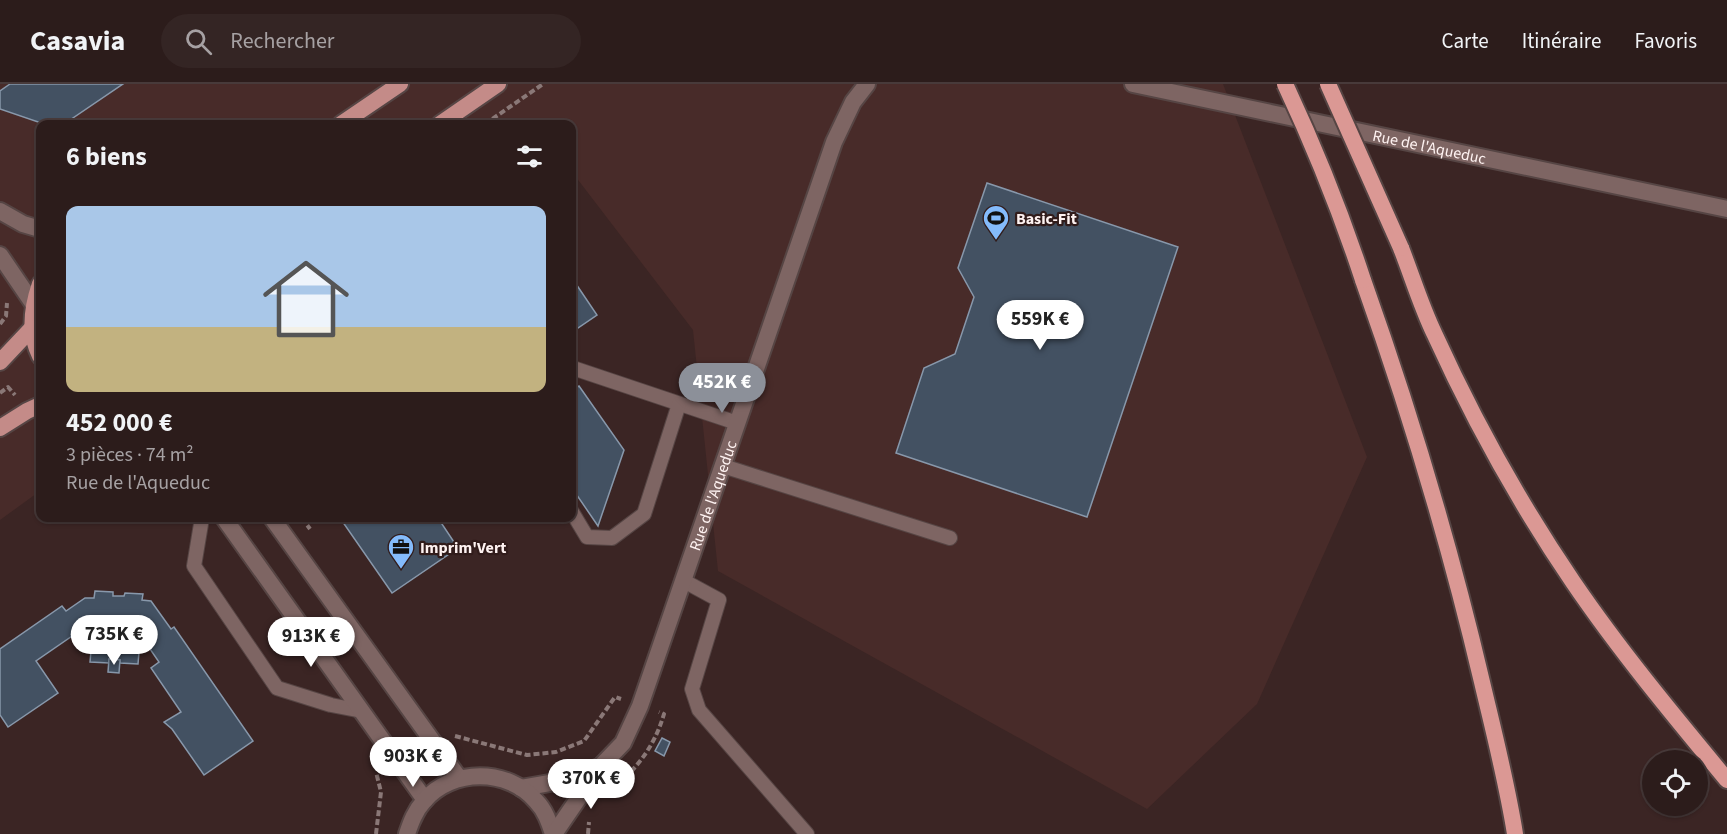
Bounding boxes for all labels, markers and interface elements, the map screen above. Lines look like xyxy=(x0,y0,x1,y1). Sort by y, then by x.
search box xyxy=(161,14,581,68)
text: Casavia xyxy=(30,21,125,61)
icon: search xyxy=(182,25,215,58)
text: Rechercher xyxy=(230,25,334,57)
text: Carte xyxy=(1442,26,1489,56)
text: Itinéraire xyxy=(1522,26,1601,56)
text: Favoris xyxy=(1634,26,1697,56)
street label: Rue de l'Aqueduc xyxy=(1371,125,1488,170)
text: 6 biens xyxy=(66,138,147,175)
icon: filters xyxy=(513,140,546,173)
sports icon: Basic-Fit xyxy=(981,203,1011,241)
place label: Basic-Fit xyxy=(1016,208,1077,230)
icon: home xyxy=(252,245,360,353)
pin: 559K € xyxy=(991,300,1089,351)
text: 559K € xyxy=(1011,305,1069,333)
pin: 452K € xyxy=(673,363,771,414)
text: 452K € xyxy=(693,368,751,396)
text: 452 000 € xyxy=(66,404,173,441)
street label: Rue de l'Aqueduc xyxy=(684,438,743,554)
text: 3 pièces · 74 m² xyxy=(66,441,194,469)
text: Rue de l'Aqueduc xyxy=(66,469,210,497)
office icon: Imprim'Vert xyxy=(386,532,416,570)
place label: Imprim'Vert xyxy=(420,537,506,559)
pin: 735K € xyxy=(65,615,163,666)
pin: 913K € xyxy=(262,617,360,668)
text: 735K € xyxy=(85,620,143,648)
text: 913K € xyxy=(282,622,340,650)
pin: 903K € xyxy=(364,737,462,788)
text: 903K € xyxy=(384,742,442,770)
map controls xyxy=(1642,750,1708,816)
button: locate xyxy=(1642,750,1708,816)
pin: 370K € xyxy=(542,759,640,810)
text: 370K € xyxy=(562,764,620,792)

